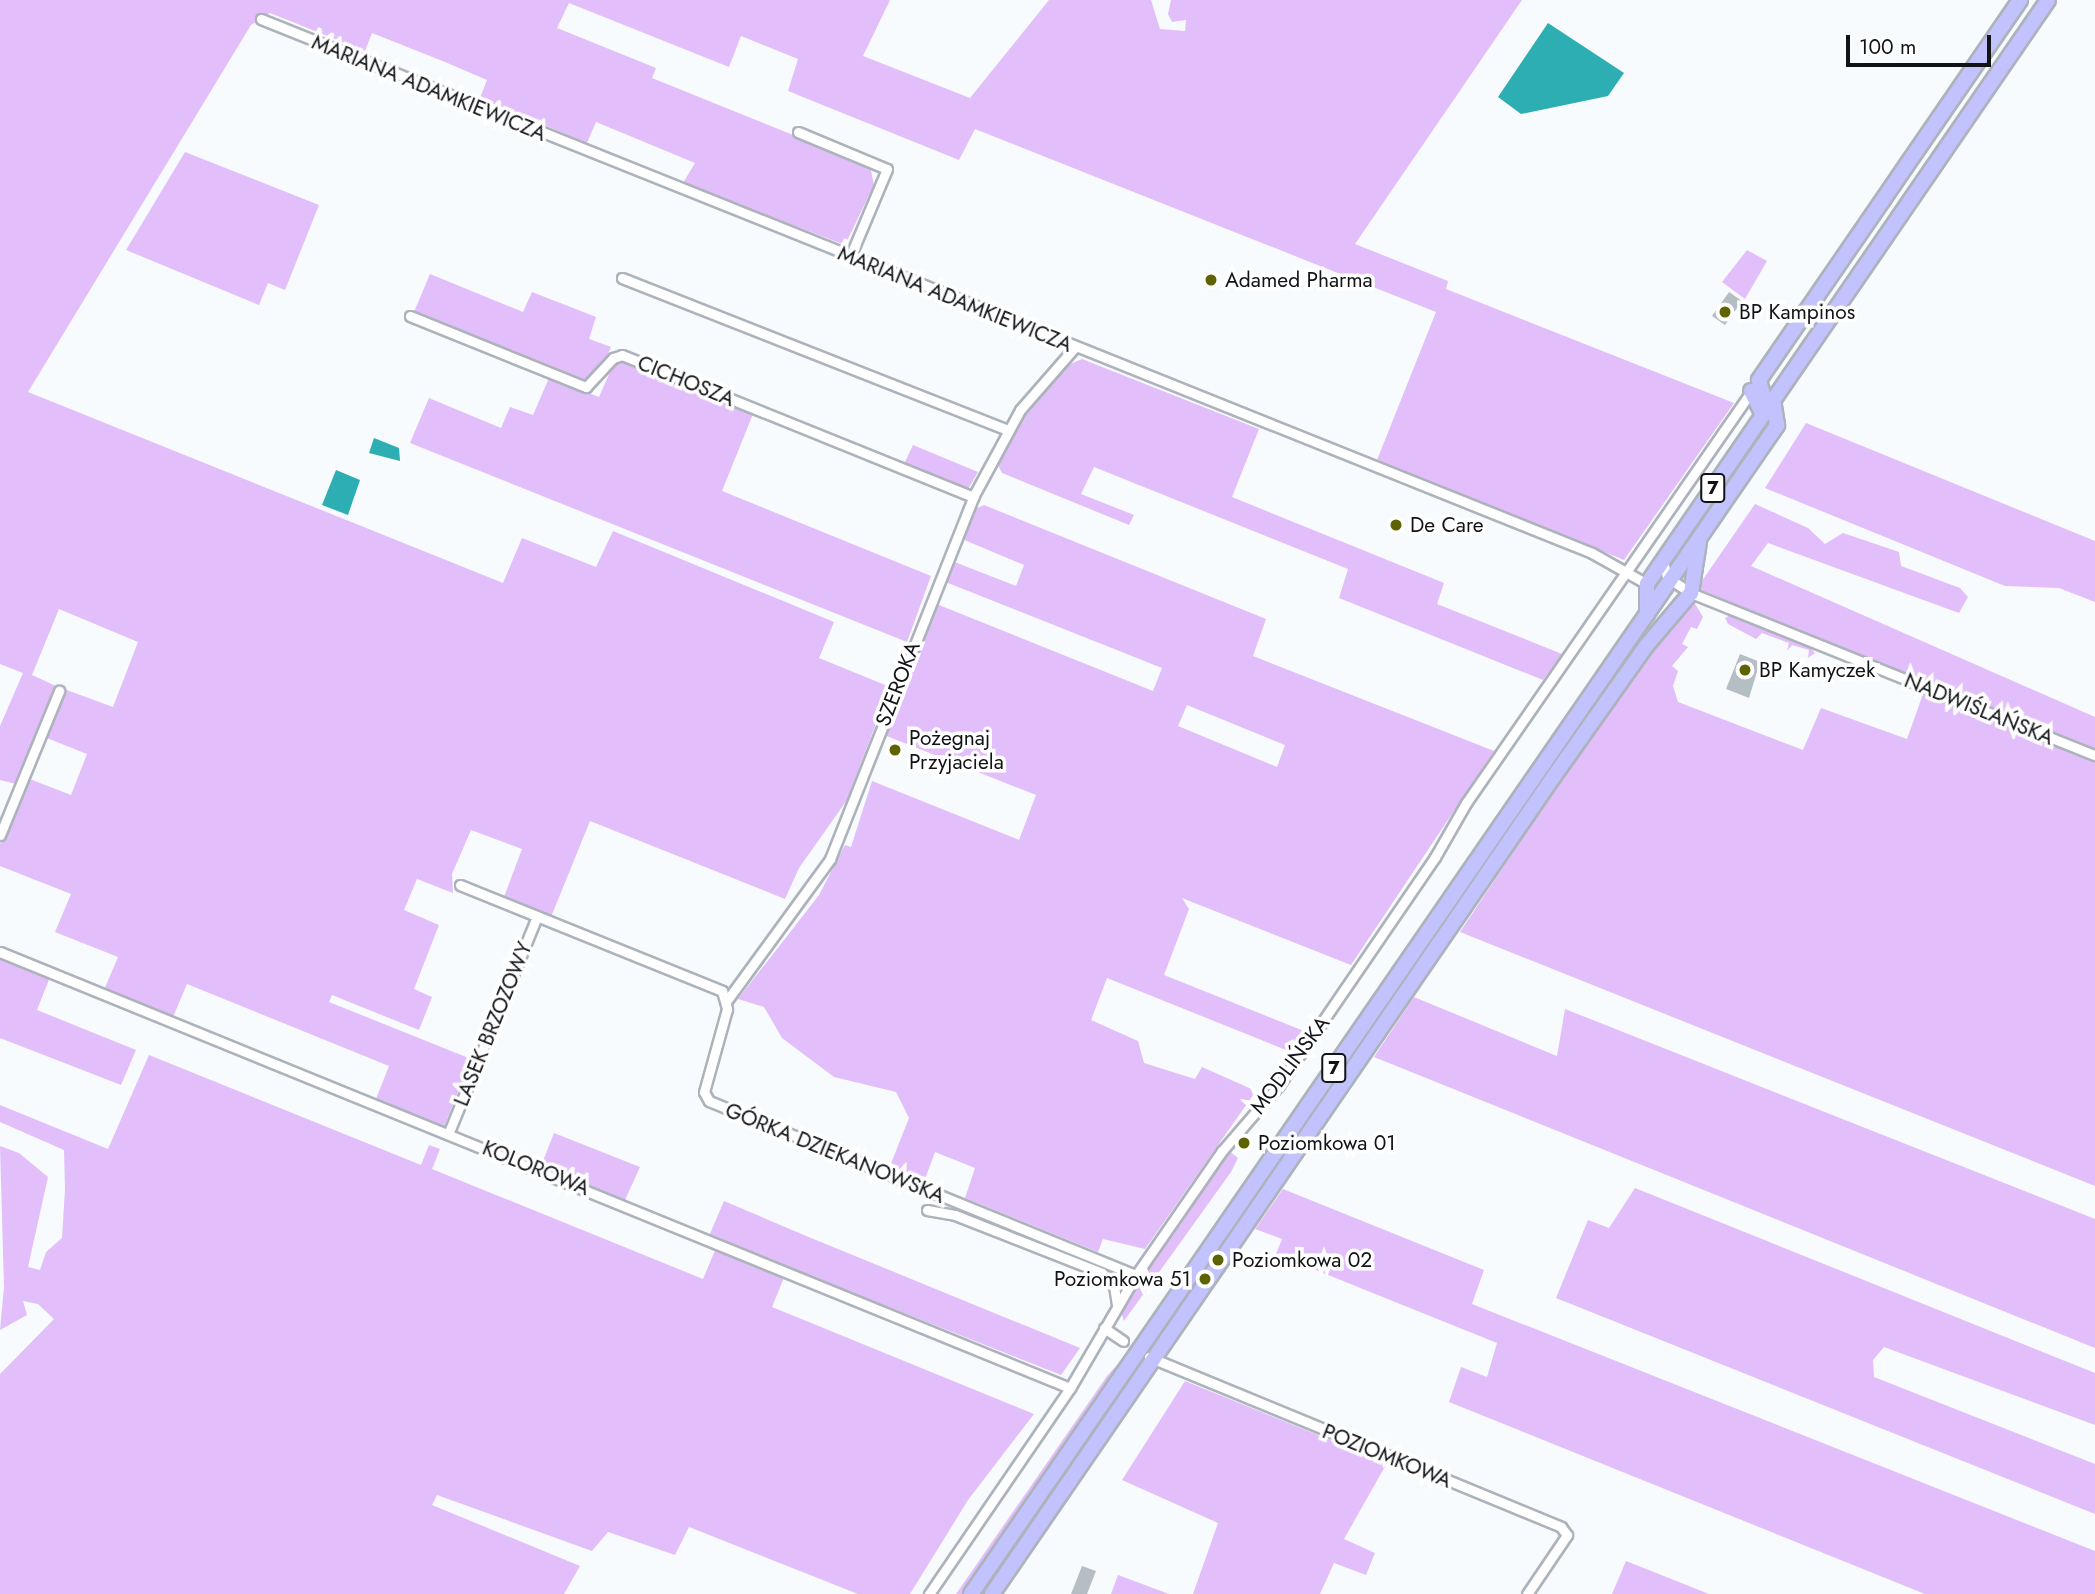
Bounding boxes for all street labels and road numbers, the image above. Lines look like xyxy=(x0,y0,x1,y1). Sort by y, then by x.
street label: MARIANA ADAMKIEWICZA xyxy=(308,29,550,147)
street label: MARIANA ADAMKIEWICZA xyxy=(834,240,1076,358)
street label: CICHOSZA xyxy=(634,350,738,412)
road number: 7 xyxy=(1699,472,1727,503)
street label: SZEROKA xyxy=(870,638,926,730)
street label: NADWIŚLAŃSKA xyxy=(1901,668,2057,750)
street label: LASEK BRZOZOWY xyxy=(449,938,537,1110)
street label: MODLIŃSKA xyxy=(1245,1011,1335,1119)
road number: 7 xyxy=(1320,1052,1348,1084)
street label: GÓRKA DZIEKANOWSKA xyxy=(722,1097,948,1209)
street label: KOLOROWA xyxy=(479,1135,593,1201)
street label: POZIOMKOWA xyxy=(1319,1419,1455,1493)

